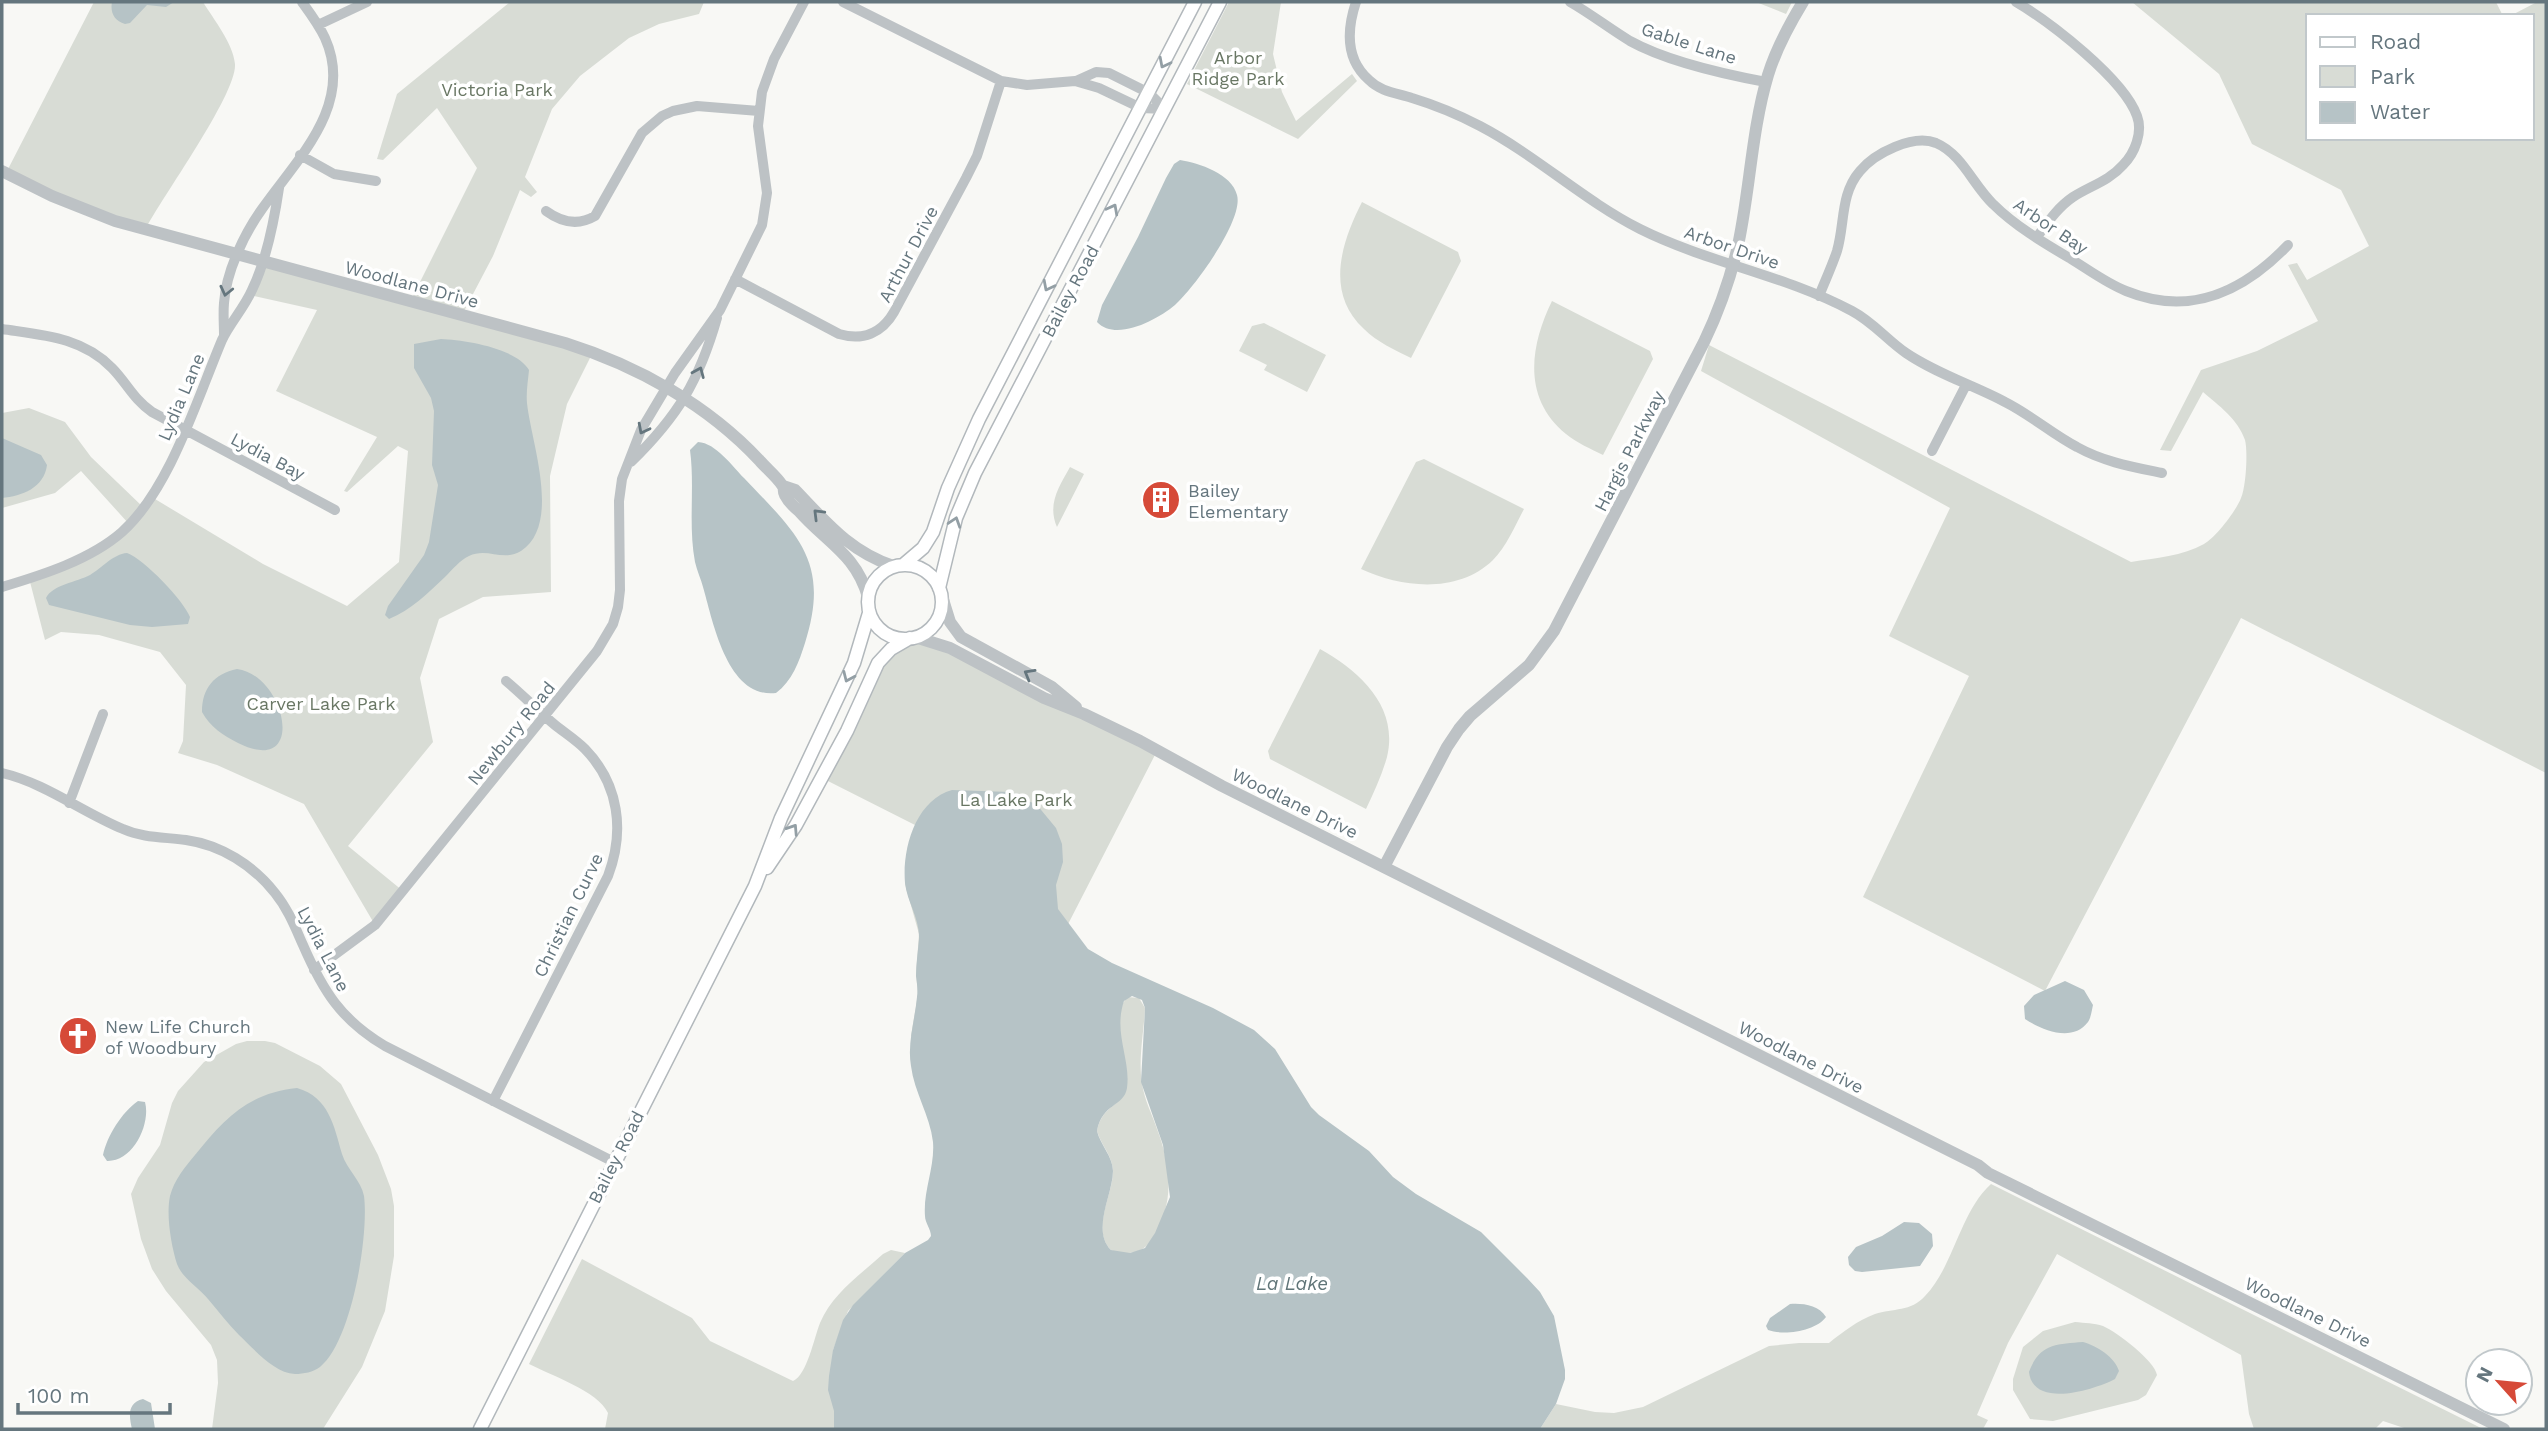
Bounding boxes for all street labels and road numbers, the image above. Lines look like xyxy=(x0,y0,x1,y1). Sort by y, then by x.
street label: Gable Lane xyxy=(1639,18,1739,68)
street label: Arbor Bay xyxy=(2010,194,2093,259)
street label: Arthur Drive xyxy=(874,202,942,306)
street label: Arbor Drive xyxy=(1682,221,1782,273)
street label: Bailey Road xyxy=(1037,241,1103,341)
street label: Woodlane Drive xyxy=(343,256,481,312)
street label: Lydia Lane xyxy=(153,350,209,444)
street label: Hargis Parkway xyxy=(1590,386,1669,515)
street label: Lydia Bay xyxy=(227,428,309,485)
street label: Newbury Road xyxy=(463,677,559,789)
street label: Woodlane Drive xyxy=(1229,763,1361,843)
street label: Christian Curve xyxy=(529,850,607,980)
street label: Lydia Lane xyxy=(294,903,354,995)
street label: Woodlane Drive xyxy=(1735,1016,1867,1098)
street label: Bailey Road xyxy=(584,1107,648,1207)
street label: Woodlane Drive xyxy=(2242,1272,2374,1352)

